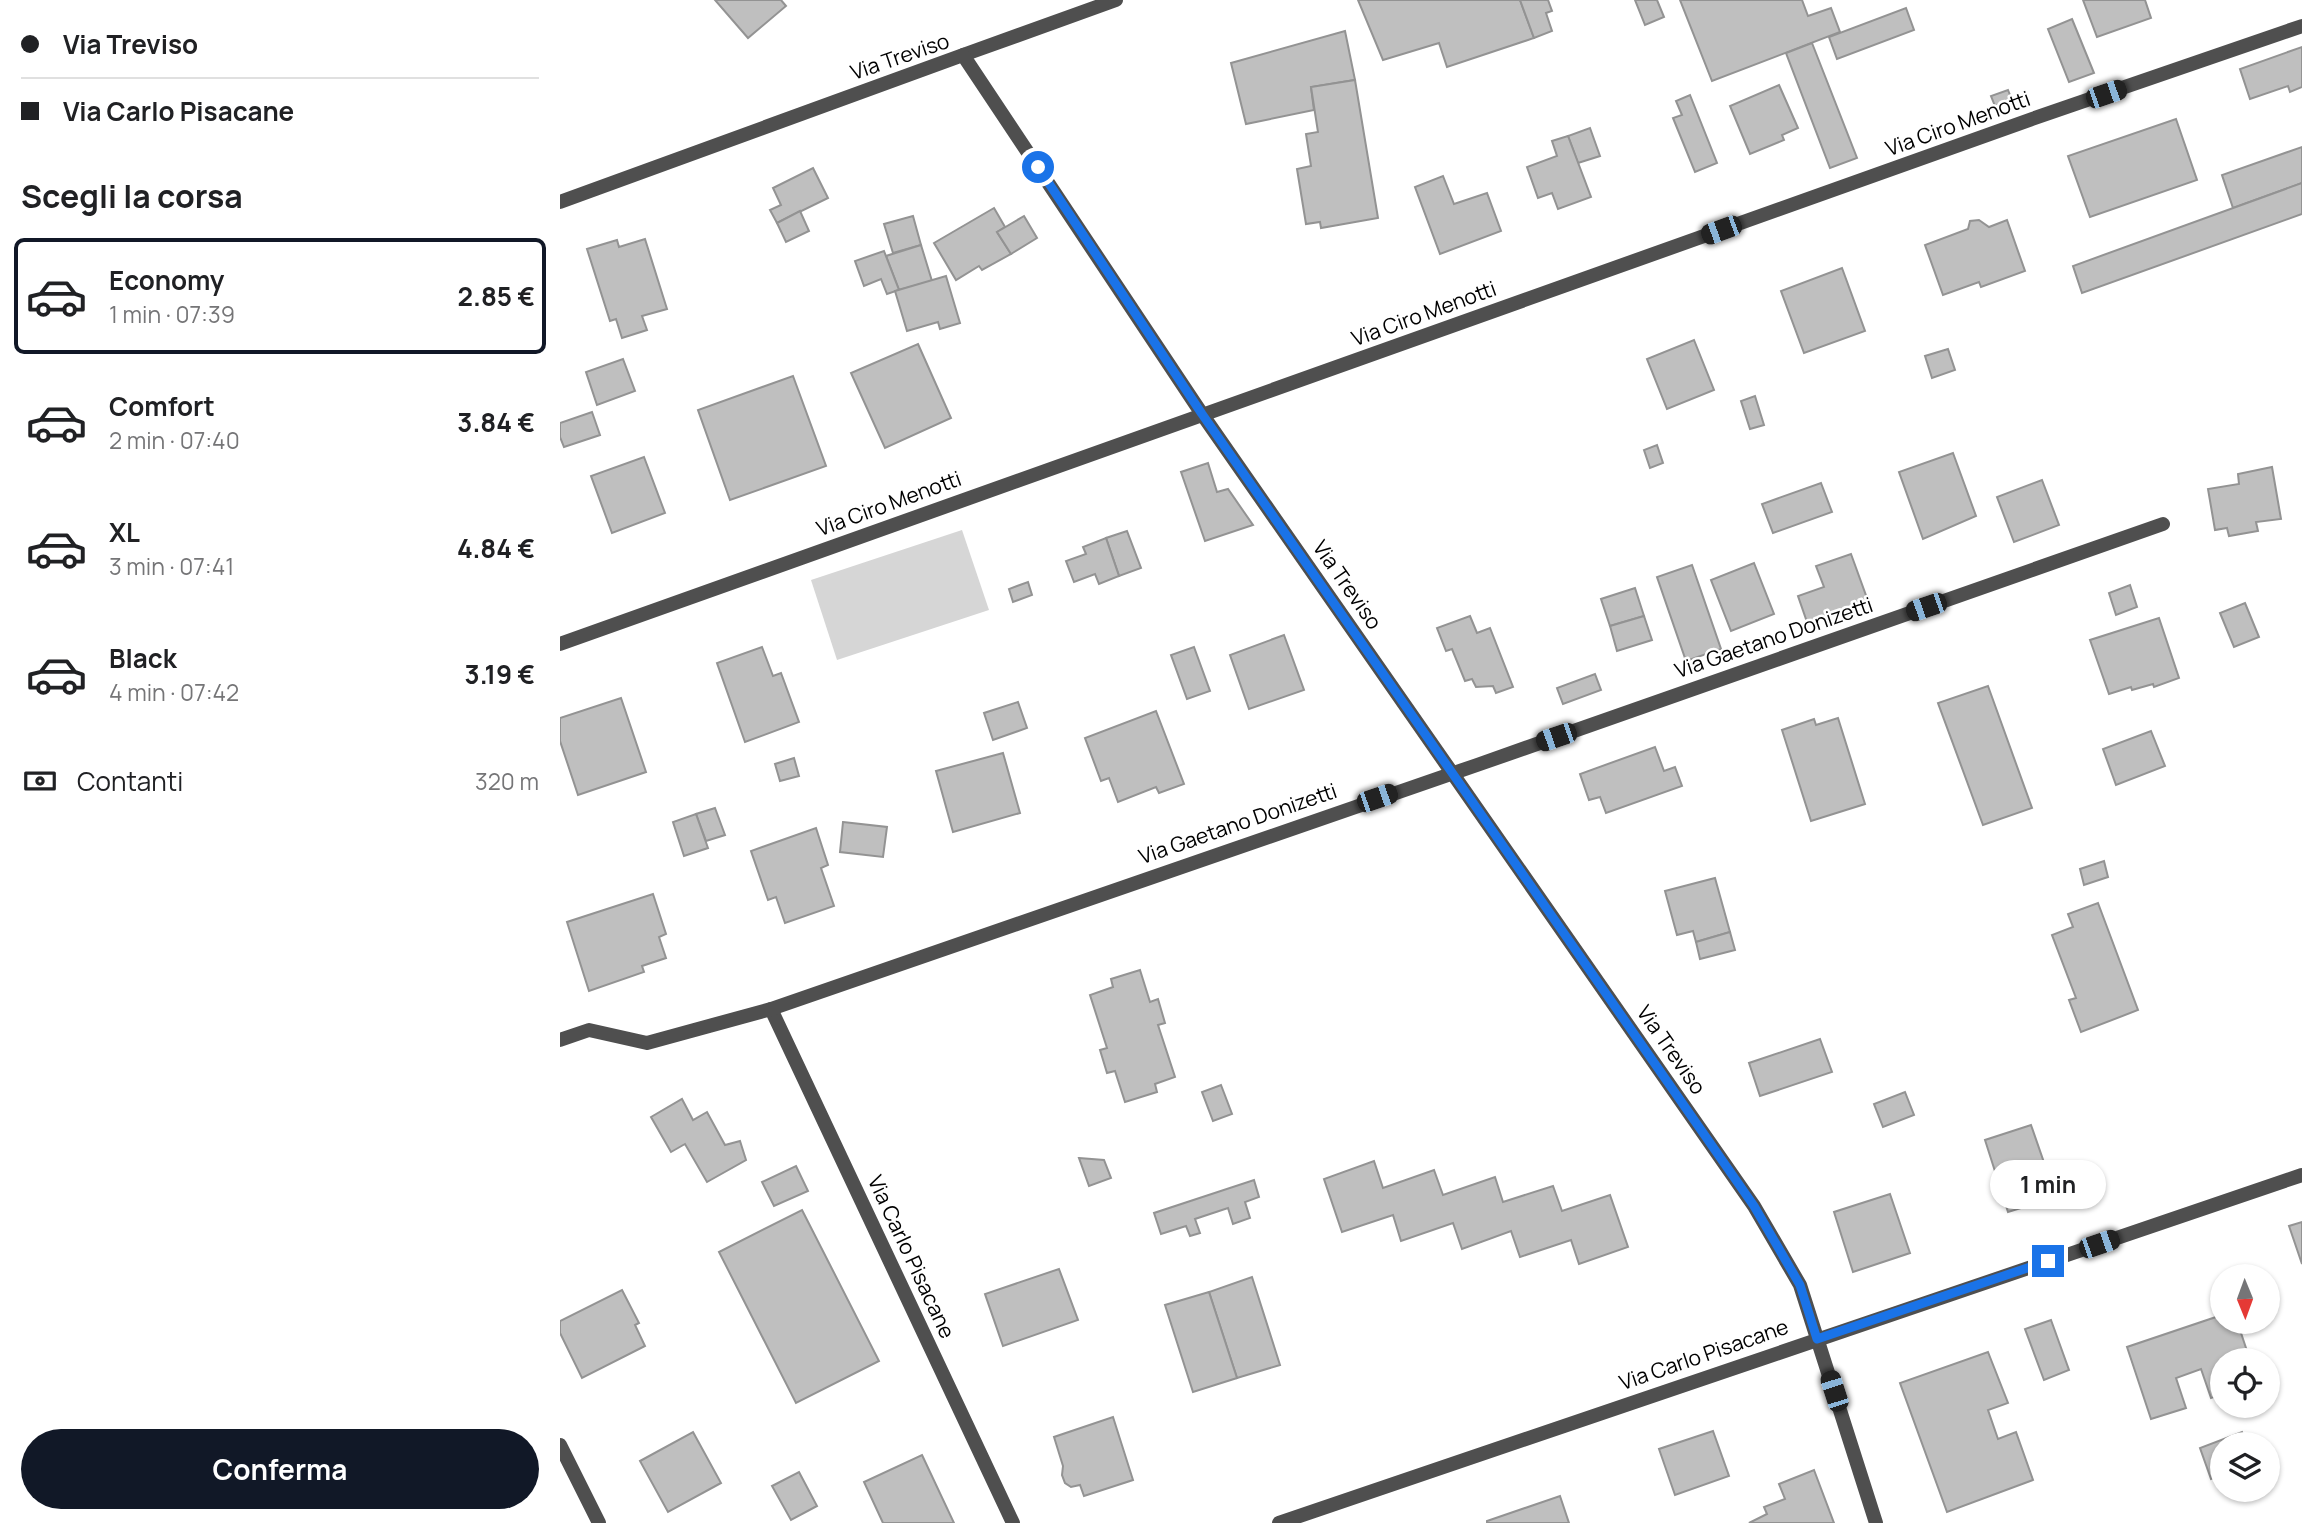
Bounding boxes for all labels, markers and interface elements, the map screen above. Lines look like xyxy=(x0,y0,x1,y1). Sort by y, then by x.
text: Via Treviso xyxy=(63,26,198,62)
street label: Via Treviso xyxy=(847,26,953,86)
car xyxy=(2083,77,2130,111)
street label: Via Ciro Menotti xyxy=(1882,84,2034,162)
text: Via Carlo Pisacane xyxy=(63,93,294,129)
route start xyxy=(1022,151,1054,183)
text: Scegli la corsa xyxy=(21,174,243,218)
car xyxy=(1698,213,1745,247)
text: Economy xyxy=(109,262,224,298)
icon: car xyxy=(25,265,88,328)
street label: Via Ciro Menotti xyxy=(1348,274,1500,352)
text: 2.85 € xyxy=(458,278,535,314)
text: 1 min · 07:39 xyxy=(109,298,235,330)
text: Comfort xyxy=(109,388,215,424)
icon: car xyxy=(25,391,88,454)
text: 3.84 € xyxy=(457,404,535,440)
text: 2 min · 07:40 xyxy=(109,424,240,456)
street label: Via Ciro Menotti xyxy=(813,464,965,542)
text: XL xyxy=(109,514,140,550)
icon: car xyxy=(25,517,88,580)
text: 4.84 € xyxy=(457,530,535,566)
street label: Via Treviso xyxy=(1307,534,1389,635)
text: 3 min · 07:41 xyxy=(109,550,234,582)
street label: Via Gaetano Donizetti xyxy=(1671,590,1876,684)
car xyxy=(1903,590,1950,624)
text: Black xyxy=(109,640,177,676)
icon: car xyxy=(25,643,88,706)
text: 3.19 € xyxy=(465,656,535,692)
text: 4 min · 07:42 xyxy=(109,676,239,708)
car xyxy=(1533,720,1580,754)
icon: cash xyxy=(21,762,59,800)
text: Contanti xyxy=(77,763,183,799)
text: 320 m xyxy=(475,765,539,797)
street label: Via Gaetano Donizetti xyxy=(1135,776,1340,870)
car xyxy=(1354,781,1401,815)
street label: Via Treviso xyxy=(1631,999,1713,1100)
callout: 1 min xyxy=(1990,1160,2106,1208)
text: 1 min xyxy=(2020,1168,2076,1200)
street label: Via Carlo Pisacane xyxy=(862,1170,962,1343)
car xyxy=(2076,1227,2123,1261)
route end xyxy=(2032,1245,2064,1277)
north arrow xyxy=(2210,1264,2280,1334)
map controls xyxy=(2210,1264,2280,1502)
street label: Via Carlo Pisacane xyxy=(1615,1312,1792,1396)
button: locate xyxy=(2210,1348,2280,1418)
car xyxy=(1818,1368,1851,1414)
button: Conferma xyxy=(21,1429,539,1509)
button: layers xyxy=(2210,1432,2280,1502)

